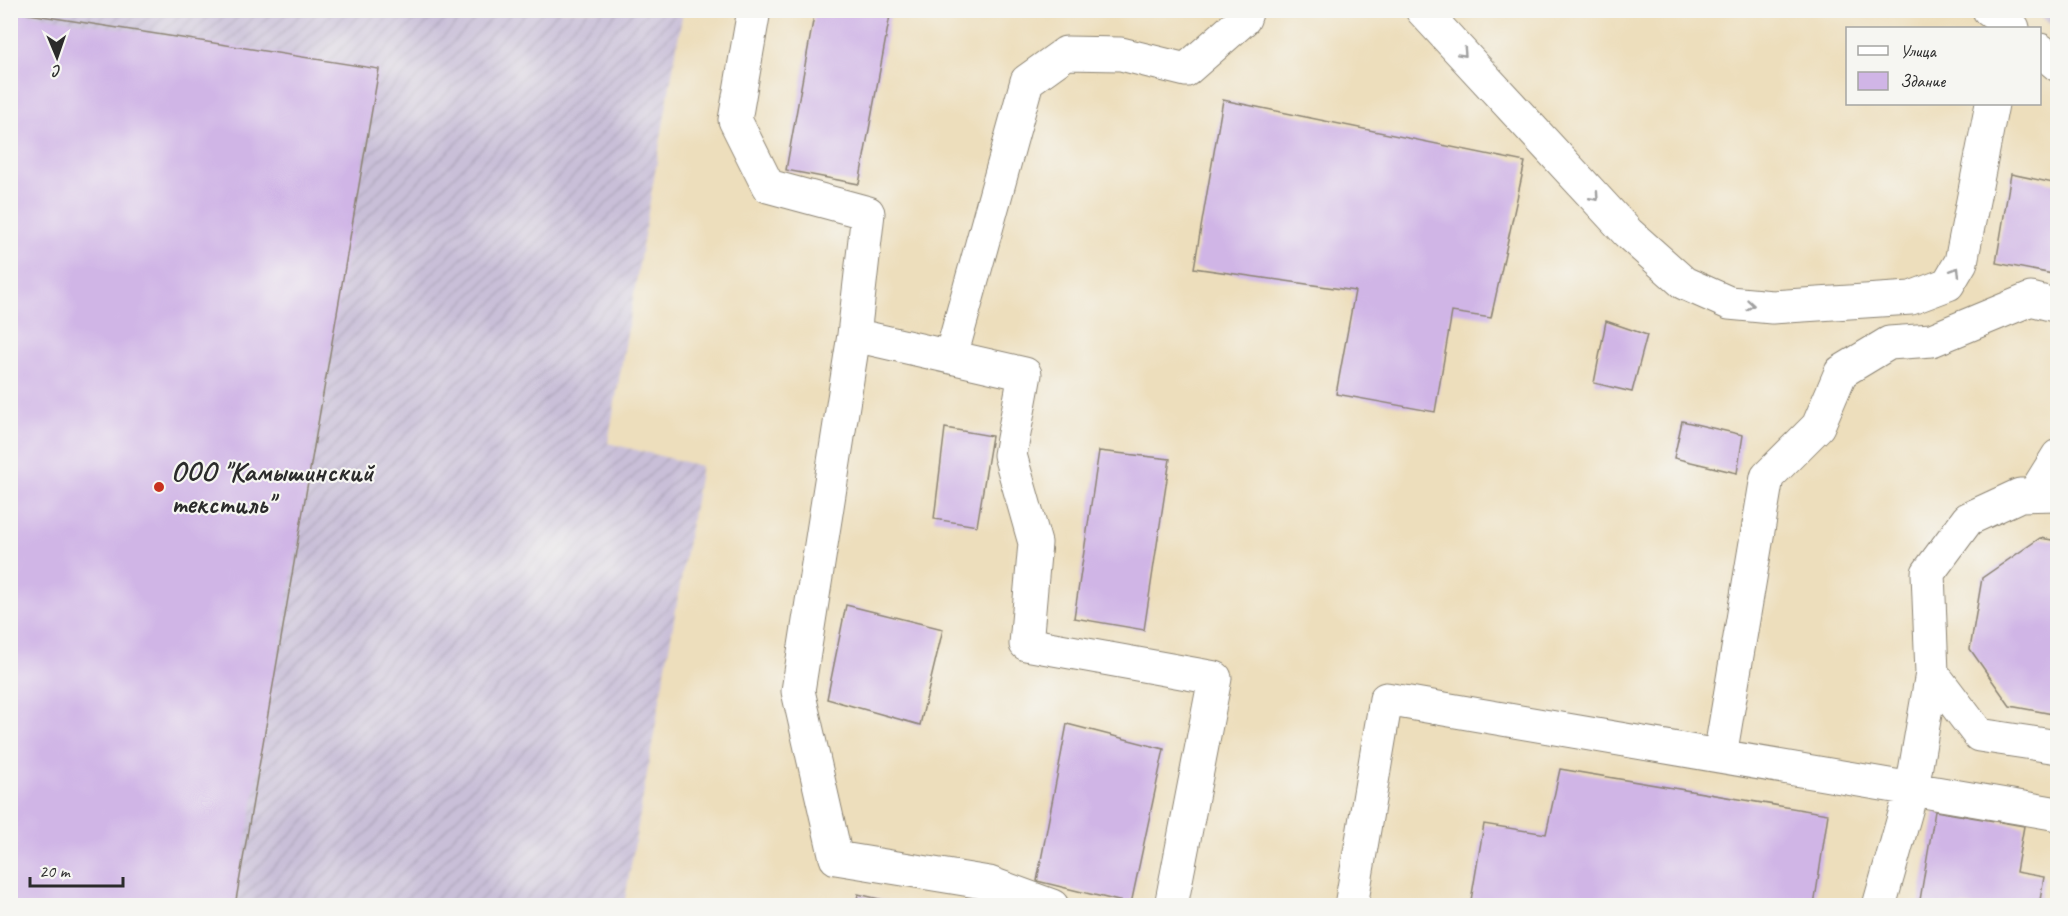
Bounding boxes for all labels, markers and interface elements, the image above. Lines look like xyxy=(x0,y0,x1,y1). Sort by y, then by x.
north arrow xyxy=(27,27,87,87)
legend xyxy=(1846,27,2041,105)
text: Улица xyxy=(1900,40,1937,62)
one-way arrow xyxy=(1455,46,1466,57)
text: С xyxy=(51,61,62,81)
text: Здание xyxy=(1900,70,1946,92)
one-way arrow xyxy=(1587,189,1598,200)
one-way arrow xyxy=(1949,267,1960,277)
one-way arrow xyxy=(1746,298,1755,311)
place label: ООО "Камышинский текстиль" xyxy=(171,454,376,521)
marker: ООО "Камышинский текстиль" xyxy=(152,480,166,494)
scale bar xyxy=(30,850,123,888)
text: 20 m xyxy=(39,860,72,882)

